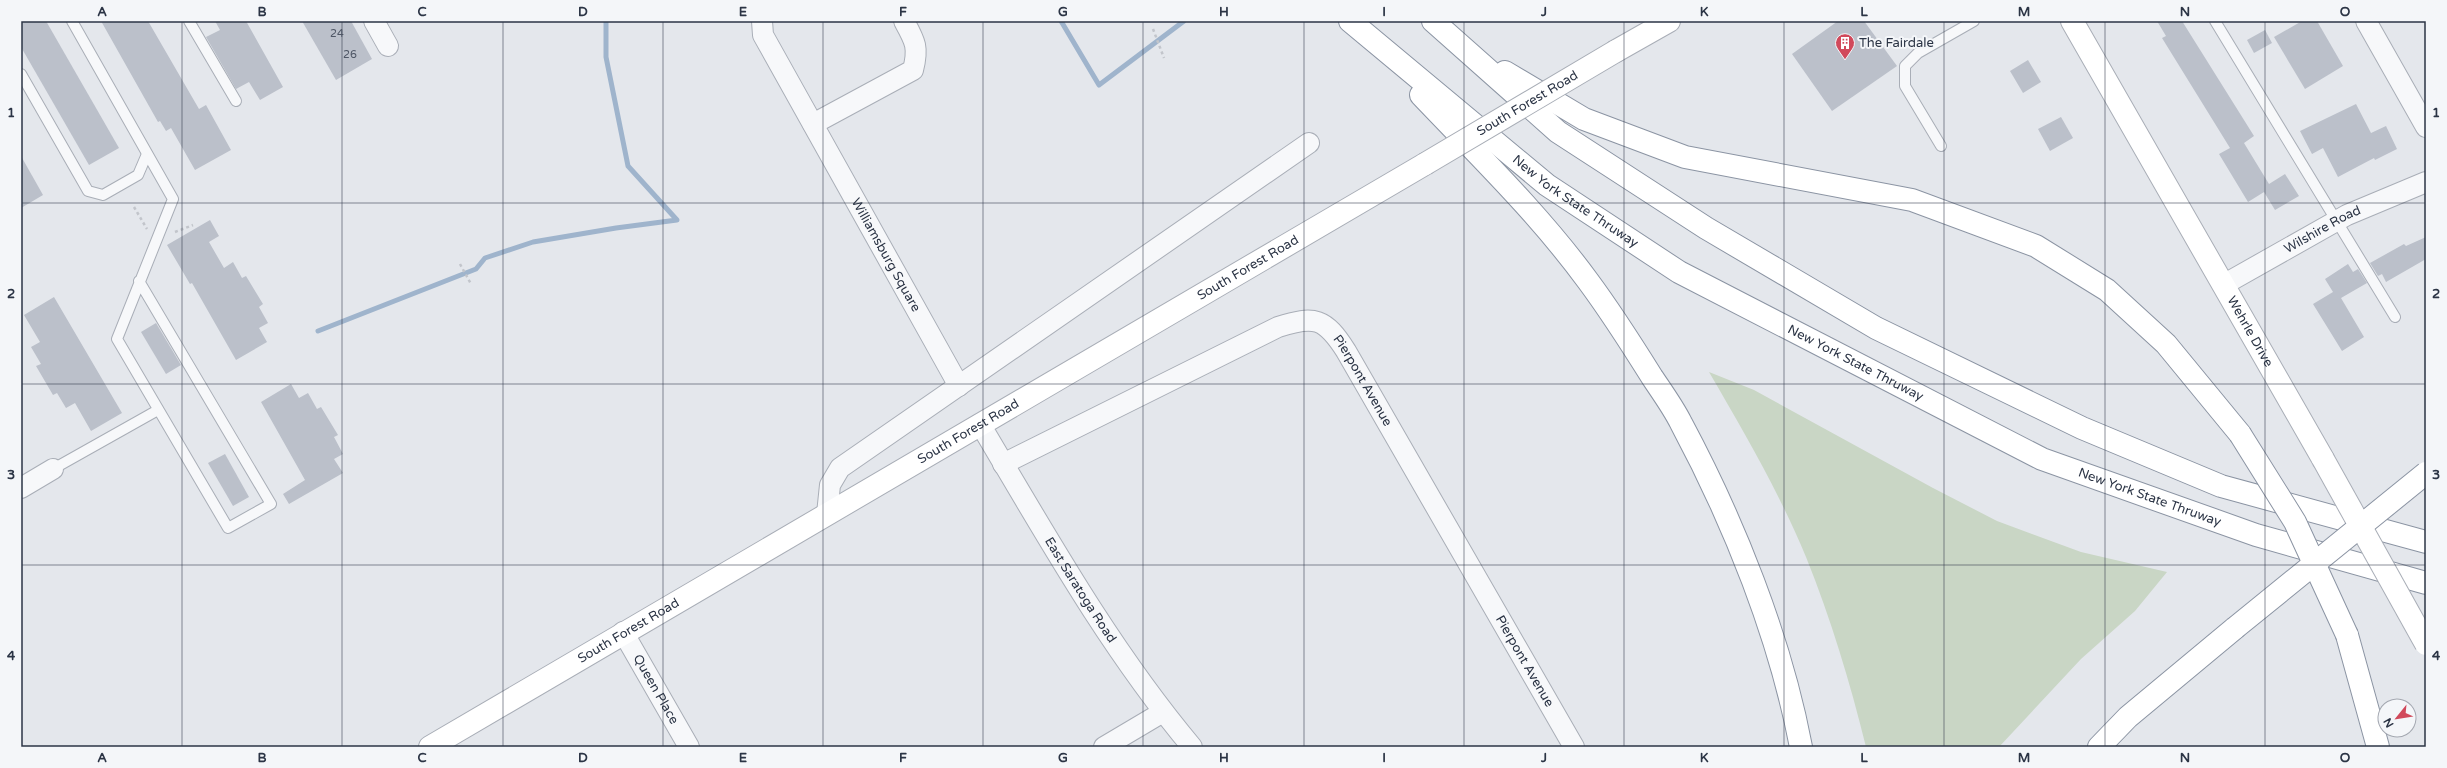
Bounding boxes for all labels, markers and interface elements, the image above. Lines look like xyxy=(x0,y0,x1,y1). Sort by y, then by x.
text: A xyxy=(97,4,107,20)
text: B xyxy=(257,4,267,20)
text: C xyxy=(417,4,427,20)
text: D xyxy=(578,4,588,20)
text: E xyxy=(739,4,747,20)
text: F xyxy=(899,4,907,20)
text: G xyxy=(1058,4,1068,20)
text: H xyxy=(1219,4,1229,20)
text: I xyxy=(1382,4,1386,20)
text: J xyxy=(1540,4,1547,20)
text: K xyxy=(1700,4,1709,20)
text: L xyxy=(1860,4,1868,20)
text: M xyxy=(2018,4,2030,20)
text: N xyxy=(2180,4,2190,20)
text: O xyxy=(2340,4,2351,20)
house number: 24 xyxy=(330,27,344,40)
building icon: The Fairdale xyxy=(1834,32,1856,60)
place label: The Fairdale xyxy=(1859,35,1934,51)
house number: 26 xyxy=(343,48,357,61)
street label: South Forest Road xyxy=(1474,67,1581,140)
text: 1 xyxy=(7,105,15,121)
text: 1 xyxy=(2432,105,2440,121)
street label: New York State Thruway xyxy=(1509,152,1642,251)
street label: Williamsburg Square xyxy=(848,195,924,315)
street label: Wilshire Road xyxy=(2281,202,2363,257)
street label: South Forest Road xyxy=(1194,232,1302,304)
text: 2 xyxy=(7,286,15,302)
text: 2 xyxy=(2432,286,2440,302)
street label: Wehrle Drive xyxy=(2223,293,2277,370)
street label: New York State Thruway xyxy=(1785,321,1926,405)
street label: Pierpont Avenue xyxy=(1330,332,1396,429)
street label: South Forest Road xyxy=(915,396,1022,467)
street label: New York State Thruway xyxy=(2076,465,2223,530)
text: 3 xyxy=(7,467,15,483)
text: 3 xyxy=(2432,467,2440,483)
street label: East Saratoga Road xyxy=(1041,534,1120,646)
street label: South Forest Road xyxy=(575,595,682,667)
street label: Pierpont Avenue xyxy=(1492,613,1557,710)
text: 4 xyxy=(7,648,16,664)
text: 4 xyxy=(2432,648,2441,664)
street label: Queen Place xyxy=(630,651,682,727)
north arrow xyxy=(2377,698,2417,738)
text: N xyxy=(2381,716,2397,730)
text: A xyxy=(97,750,107,766)
text: B xyxy=(257,750,267,766)
text: C xyxy=(417,750,427,766)
text: D xyxy=(578,750,588,766)
text: E xyxy=(739,750,747,766)
text: F xyxy=(899,750,907,766)
text: G xyxy=(1058,750,1068,766)
text: H xyxy=(1219,750,1229,766)
text: I xyxy=(1382,750,1386,766)
text: J xyxy=(1540,750,1547,766)
text: K xyxy=(1700,750,1709,766)
text: L xyxy=(1860,750,1868,766)
text: M xyxy=(2018,750,2030,766)
text: N xyxy=(2180,750,2190,766)
text: O xyxy=(2340,750,2351,766)

